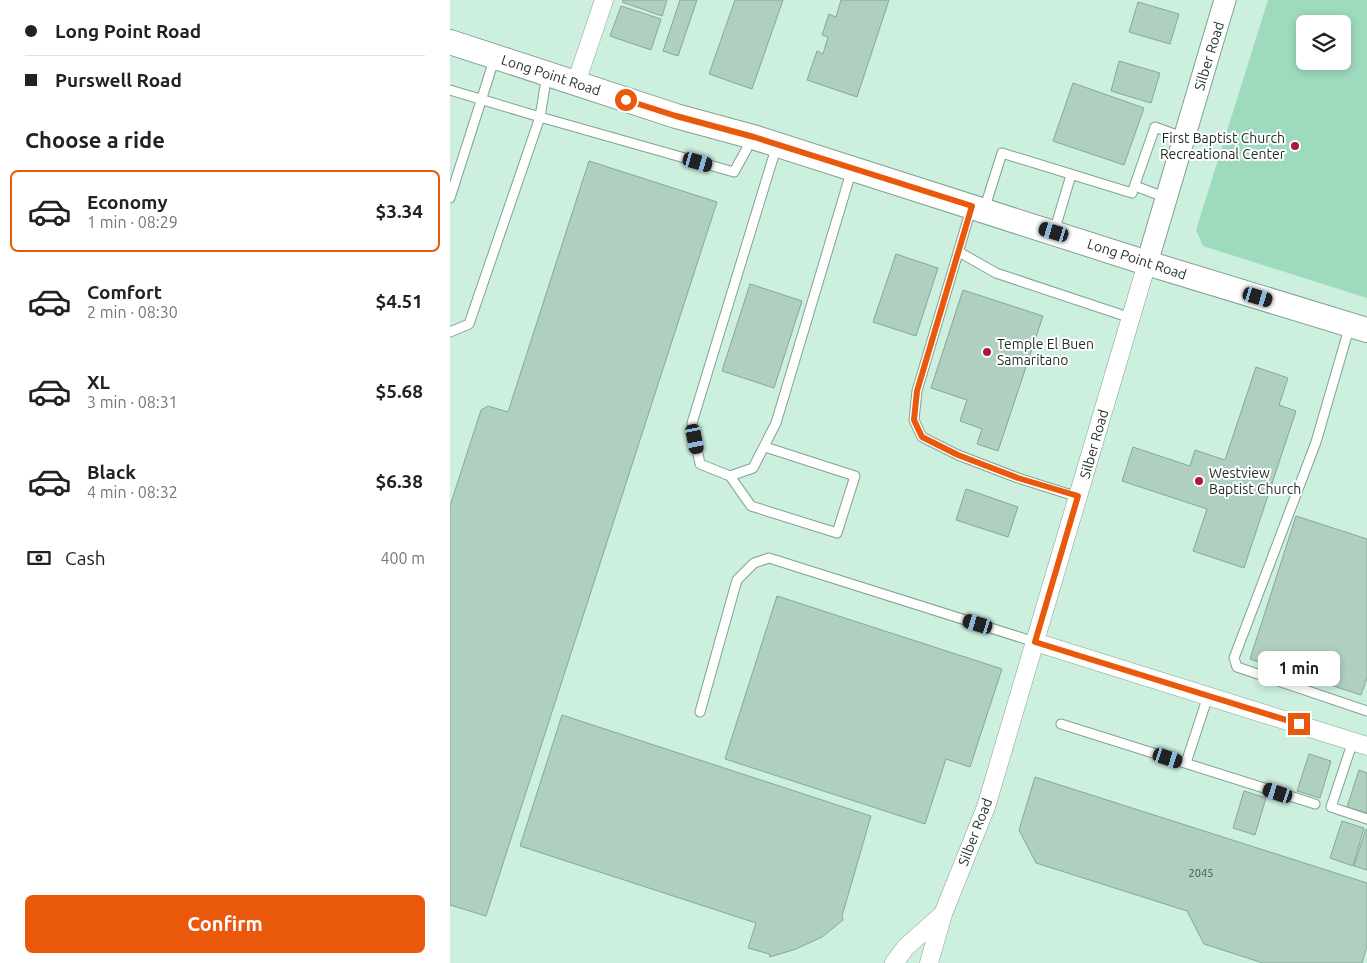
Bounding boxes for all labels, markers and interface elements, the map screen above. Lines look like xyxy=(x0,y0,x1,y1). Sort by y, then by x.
map controls xyxy=(1296,15,1351,70)
button: layers xyxy=(1296,15,1351,70)
text: Long Point Road xyxy=(55,20,201,42)
street label: Silber Road xyxy=(1191,20,1227,92)
street label: Long Point Road xyxy=(499,51,603,99)
text: Purswell Road xyxy=(55,69,182,91)
route start xyxy=(615,89,637,111)
text: Choose a ride xyxy=(25,127,165,152)
place label: First Baptist Church Recreational Center xyxy=(1160,130,1286,162)
marker: First Baptist Church Recreational Center xyxy=(1289,140,1301,152)
car xyxy=(681,151,714,173)
icon: car xyxy=(27,189,72,234)
text: Economy xyxy=(87,191,168,213)
text: $3.34 xyxy=(375,200,423,222)
text: 1 min · 08:29 xyxy=(87,213,178,231)
car xyxy=(1037,220,1070,244)
street label: Long Point Road xyxy=(1085,235,1189,283)
icon: car xyxy=(27,279,72,324)
text: Comfort xyxy=(87,281,162,303)
car xyxy=(1241,285,1274,309)
text: $4.51 xyxy=(375,290,423,312)
text: 2 min · 08:30 xyxy=(87,303,178,321)
place label: Temple El Buen Samaritano xyxy=(997,336,1094,368)
marker: Temple El Buen Samaritano xyxy=(981,346,993,358)
icon: car xyxy=(27,369,72,414)
text: XL xyxy=(87,371,110,393)
text: $5.68 xyxy=(375,380,423,402)
text: 3 min · 08:31 xyxy=(87,393,178,411)
street label: Silber Road xyxy=(1077,408,1111,480)
car xyxy=(684,423,705,455)
icon: car xyxy=(27,459,72,504)
text: Black xyxy=(87,461,136,483)
place label: Westview Baptist Church xyxy=(1209,465,1301,497)
text: $6.38 xyxy=(375,470,423,492)
marker: Westview Baptist Church xyxy=(1193,475,1205,487)
text: 4 min · 08:32 xyxy=(87,483,178,501)
icon: cash xyxy=(25,544,53,572)
text: Cash xyxy=(65,547,106,569)
text: 400 m xyxy=(380,549,425,567)
car xyxy=(961,612,994,636)
callout: 1 min xyxy=(1258,652,1340,686)
text: 1 min xyxy=(1279,659,1319,677)
route end xyxy=(1288,713,1310,735)
car xyxy=(1151,746,1184,770)
car xyxy=(1261,781,1294,805)
street label: Silber Road xyxy=(955,796,995,868)
house number: 2045 xyxy=(1189,867,1213,879)
button: Confirm xyxy=(25,895,425,953)

